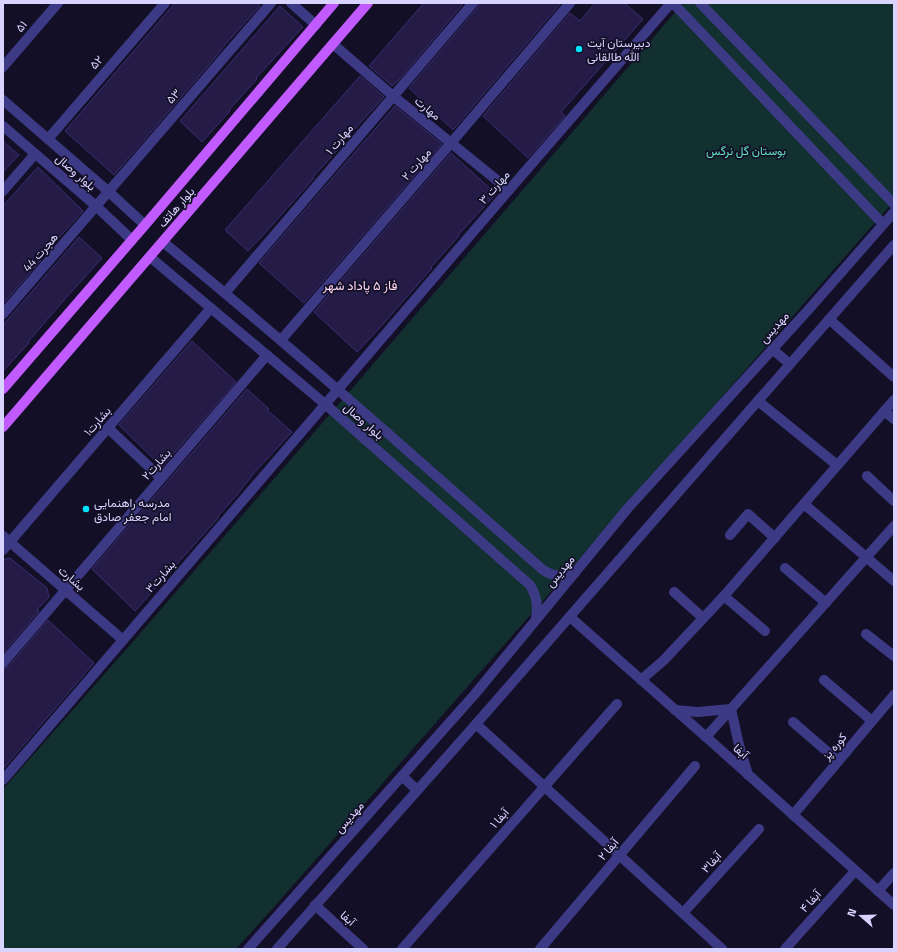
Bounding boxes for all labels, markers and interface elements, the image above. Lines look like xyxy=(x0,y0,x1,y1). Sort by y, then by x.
street label: ۵۱ xyxy=(10,16,32,36)
place label: دبیرستان آیت الله طالقانی xyxy=(587,33,651,66)
marker: دبیرستان آیت الله طالقانی xyxy=(574,44,584,54)
street label: ۵۲ xyxy=(84,51,108,73)
street label: ۵۳ xyxy=(161,84,185,108)
street label: مهارت xyxy=(411,91,445,125)
street label: مهارت ۱ xyxy=(320,119,358,159)
park label: بوستان گل نرگس xyxy=(706,141,786,160)
street label: مهارت ۲ xyxy=(396,143,436,185)
street label: بلوار وصال xyxy=(51,149,101,195)
street label: مهارت ۳ xyxy=(474,166,514,208)
street label: بلوار هاتف xyxy=(153,182,199,232)
street label: هجرت 44 xyxy=(17,228,63,276)
district label: فاز ۵ پاداد شهر xyxy=(322,275,397,295)
street label: مهدیس xyxy=(754,307,794,347)
street label: بلوار وصال xyxy=(339,398,389,444)
street label: بشارت۱ xyxy=(79,402,115,440)
street label: بشارت۲ xyxy=(137,444,175,484)
place label: مدرسه راهنمایی امام جعفر صادق xyxy=(94,493,171,526)
marker: مدرسه راهنمایی امام جعفر صادق xyxy=(81,504,91,514)
street label: مهدیس xyxy=(541,551,579,591)
street label: بشارت۳ xyxy=(140,555,180,597)
street label: بشارت xyxy=(54,561,90,595)
street label: کوره پز xyxy=(816,728,851,765)
street label: آبفا xyxy=(729,739,754,764)
street label: مهدیس xyxy=(330,797,368,837)
street label: آبفا ۱ xyxy=(485,803,514,832)
street label: آبفا ۲ xyxy=(593,833,624,864)
street label: آبفا۳ xyxy=(696,846,727,877)
street label: آبفا ۴ xyxy=(795,884,826,917)
north arrow xyxy=(841,896,881,936)
street label: آبفا xyxy=(336,906,361,931)
text: N xyxy=(843,906,860,919)

